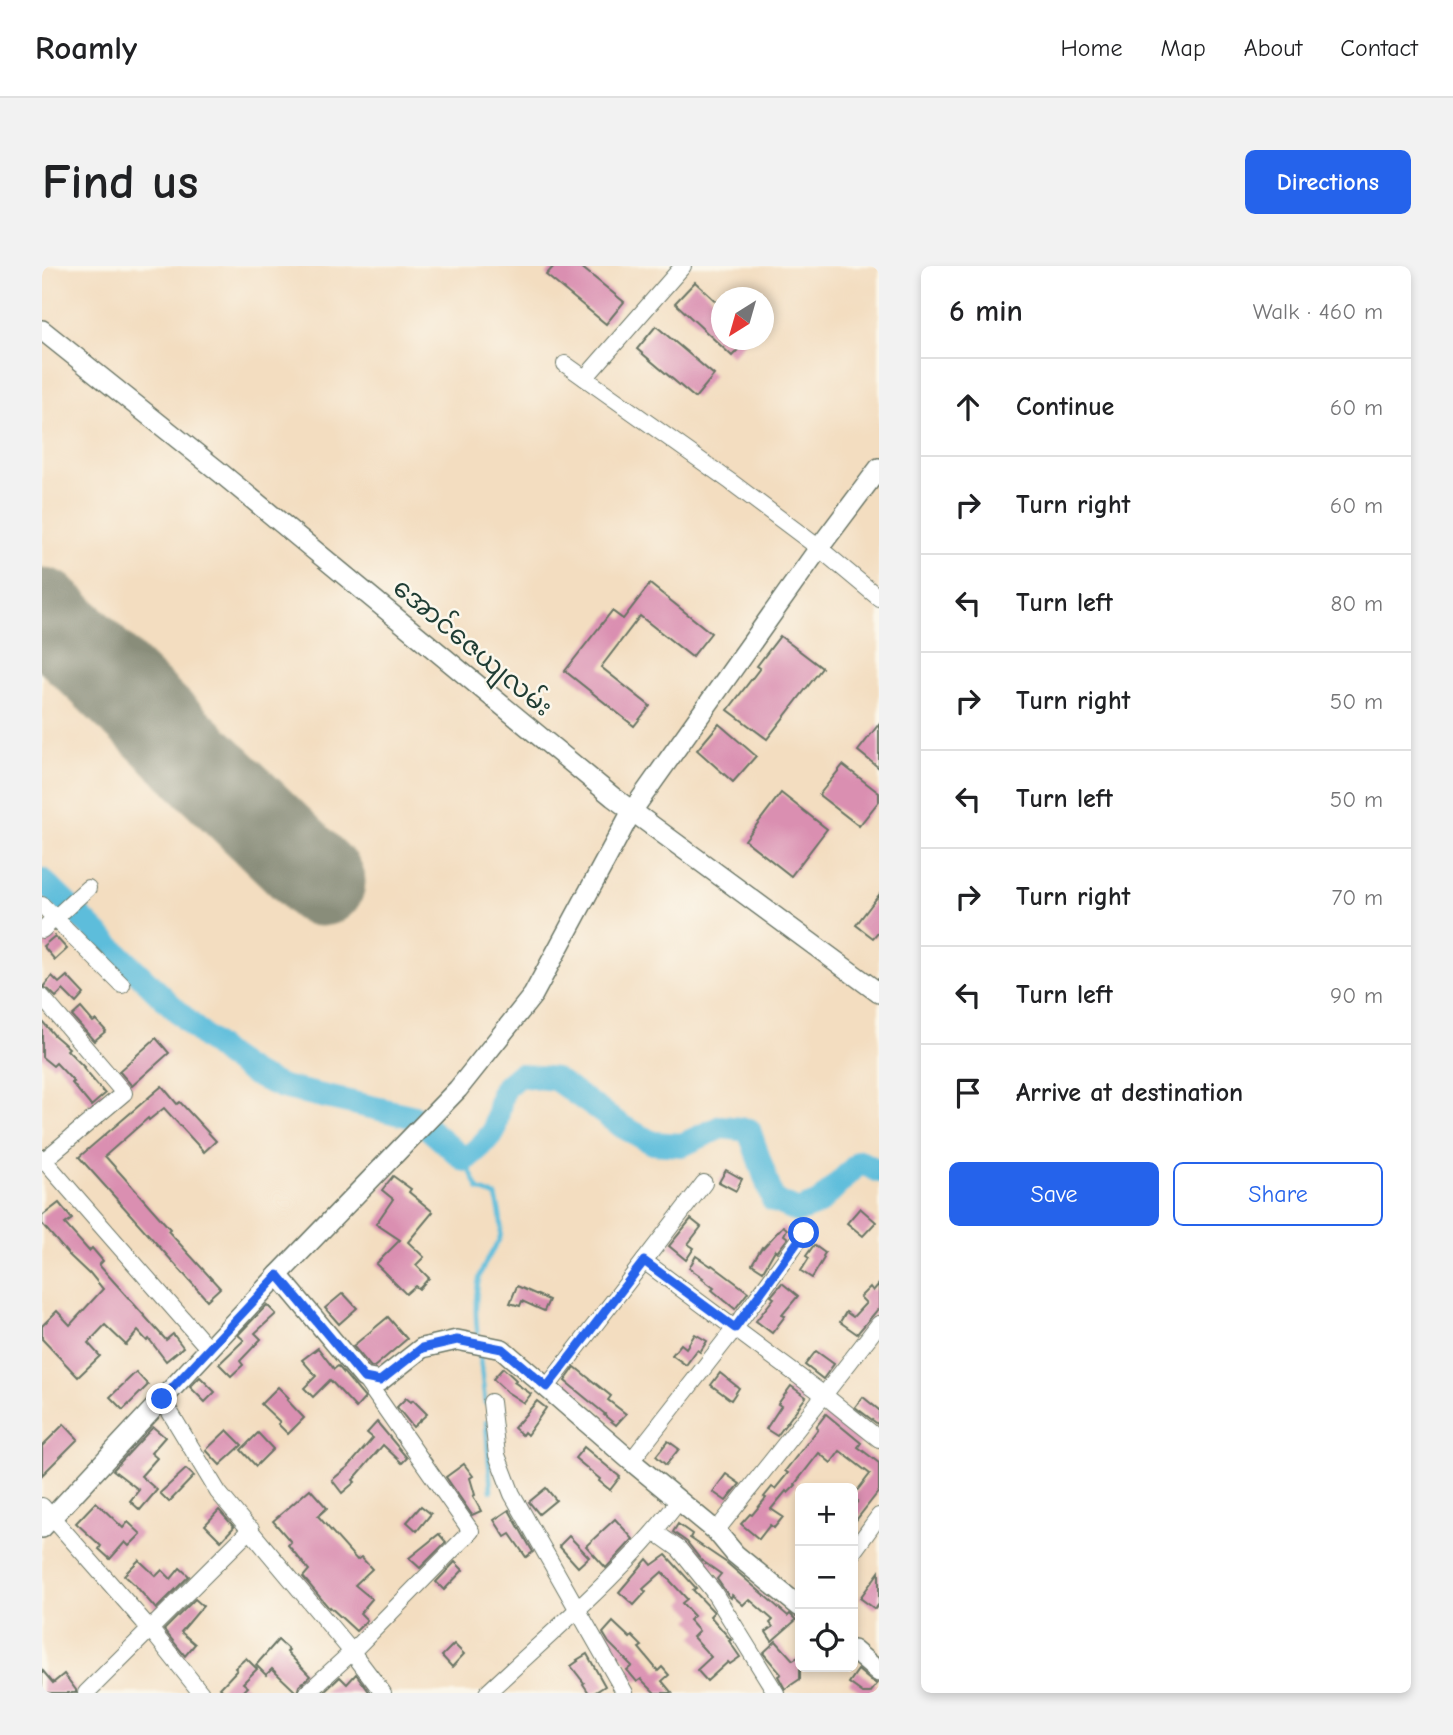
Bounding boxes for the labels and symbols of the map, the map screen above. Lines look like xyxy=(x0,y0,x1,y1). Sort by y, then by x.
north arrow xyxy=(711,287,774,350)
street label: အောင်ဇေယျလမ်း xyxy=(384,570,560,727)
route start xyxy=(788,1217,819,1248)
route end xyxy=(146,1383,177,1414)

